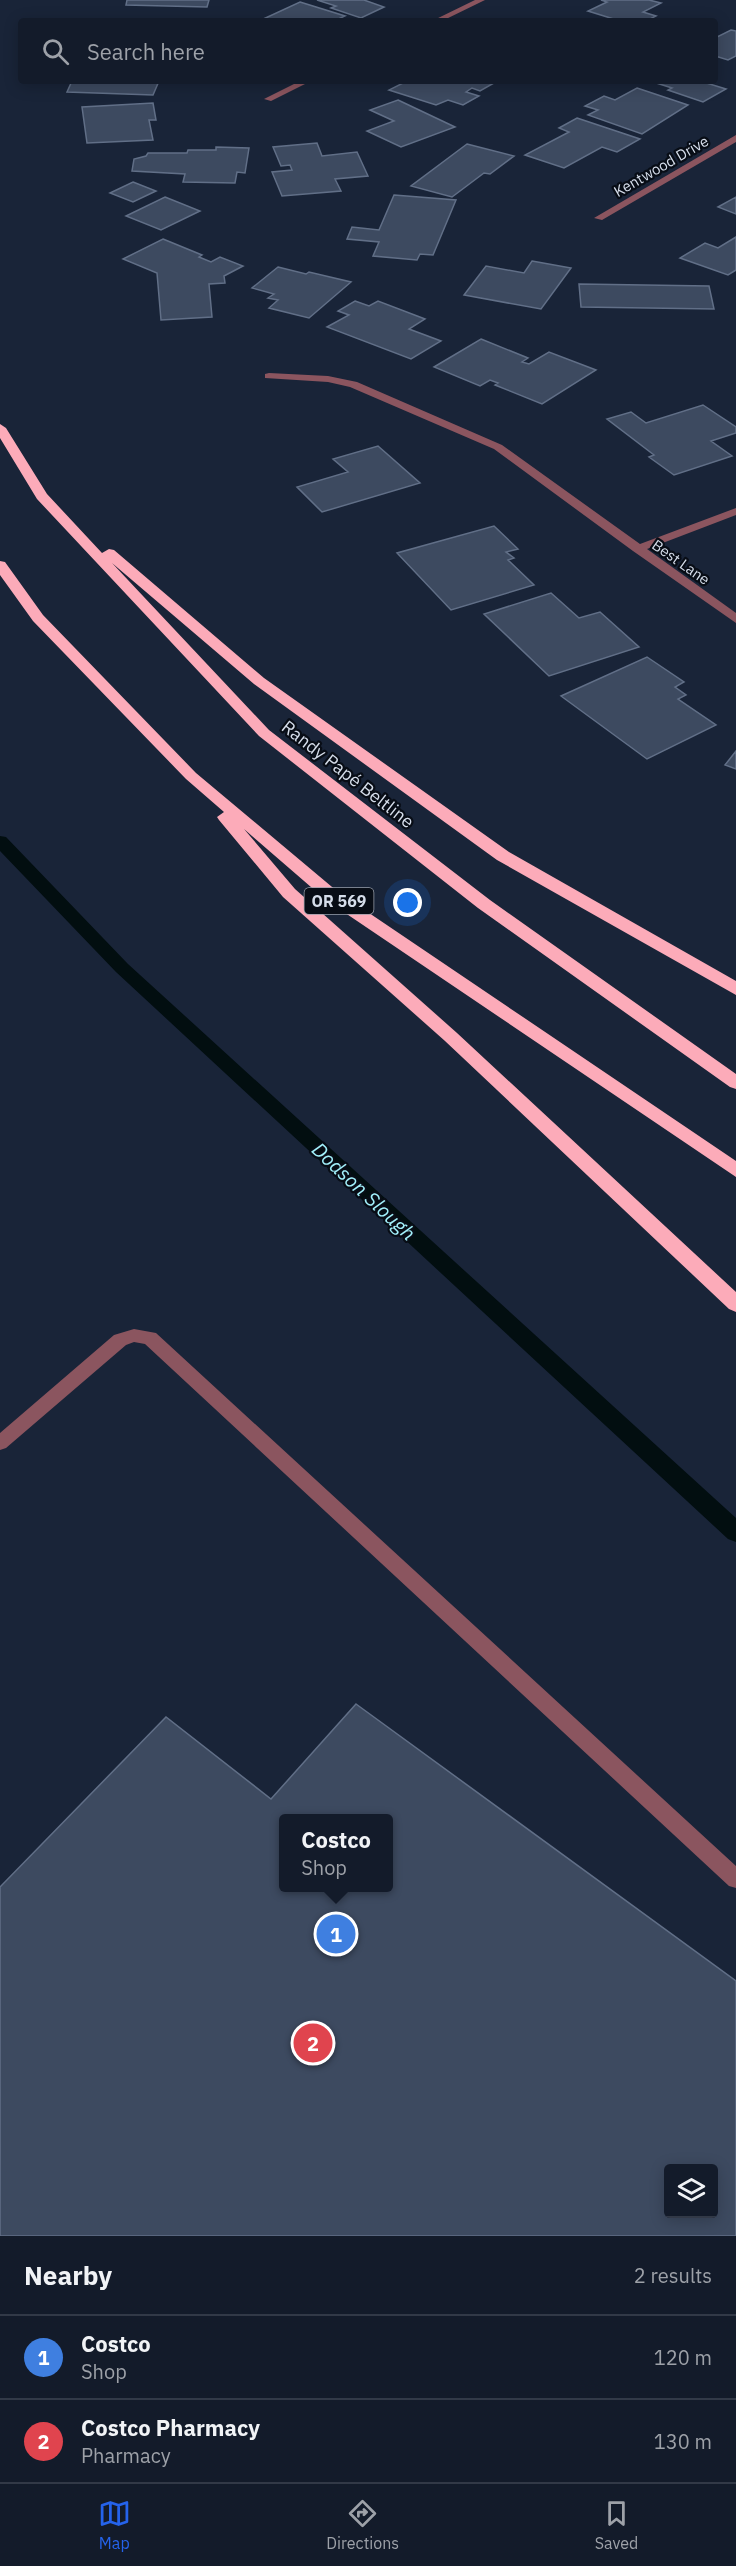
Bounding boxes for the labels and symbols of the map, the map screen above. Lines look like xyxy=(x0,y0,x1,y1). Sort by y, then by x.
street label: Kentwood Drive xyxy=(610,131,712,201)
street label: Best Lane xyxy=(648,535,714,589)
street label: Randy Papé Beltline xyxy=(277,715,419,833)
road number: OR 569 xyxy=(304,888,374,914)
your location xyxy=(393,888,422,917)
water label: Dodson Slough xyxy=(306,1136,422,1246)
pin: 1 xyxy=(316,1912,356,1956)
pin: 2 xyxy=(294,2020,332,2066)

